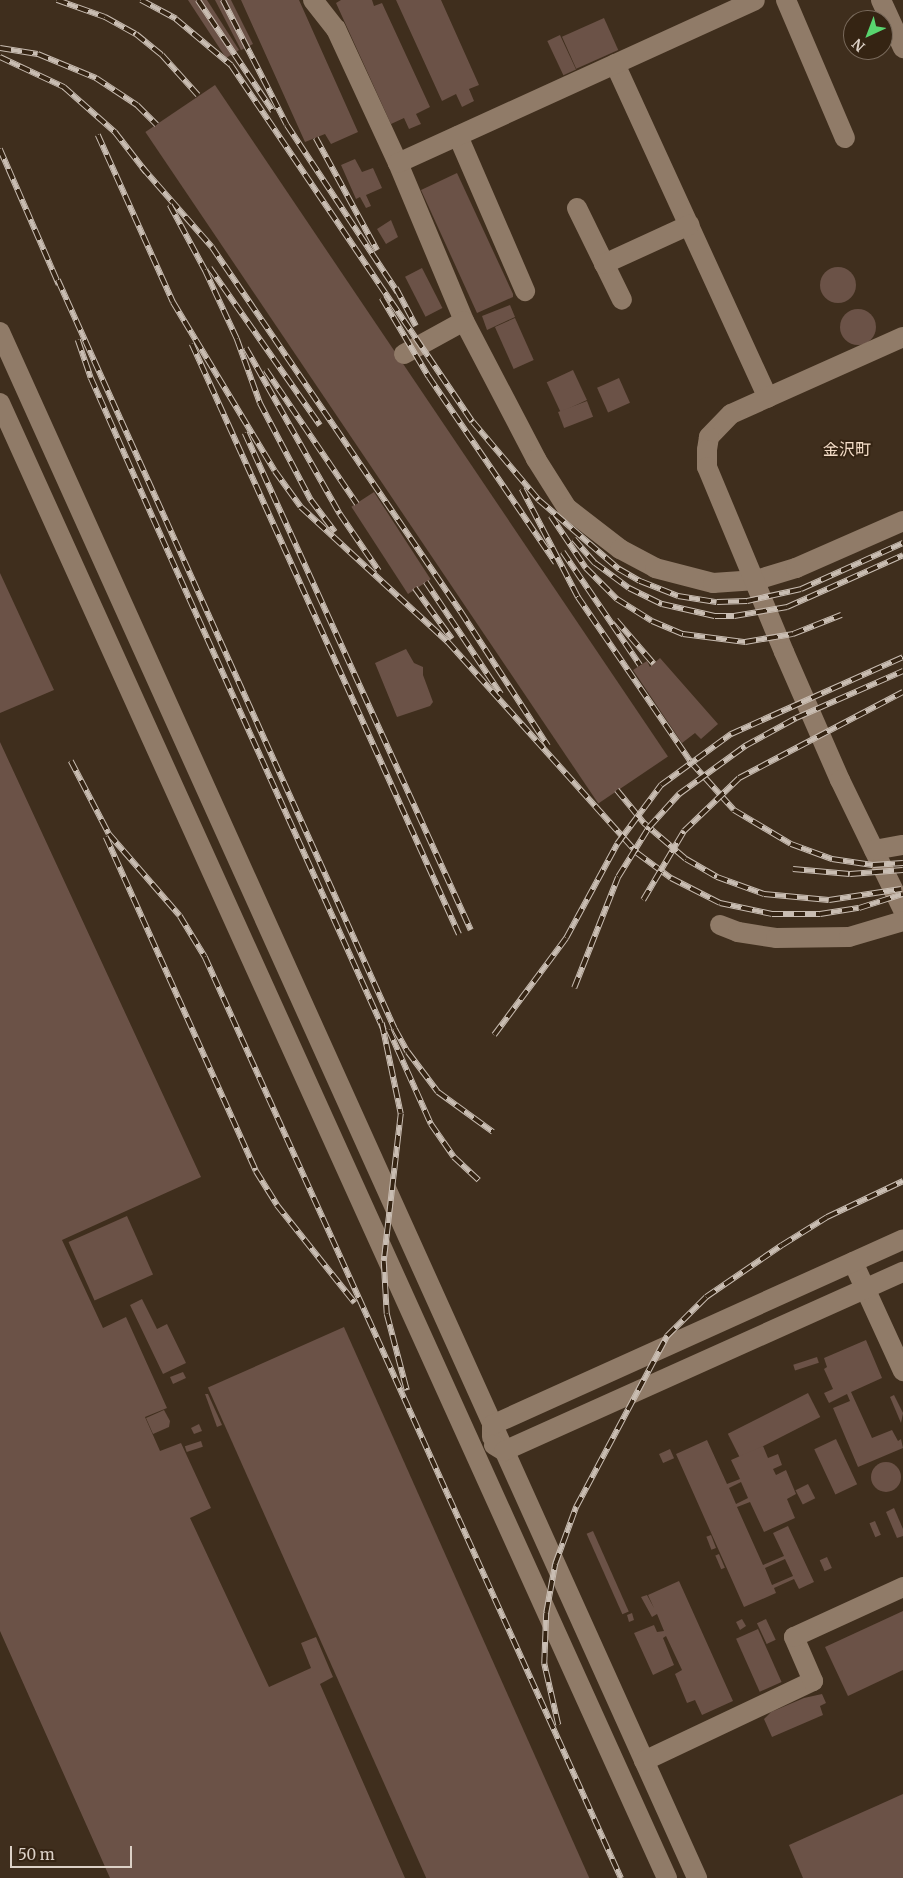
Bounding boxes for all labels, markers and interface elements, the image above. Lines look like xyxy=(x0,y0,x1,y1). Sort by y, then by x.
north arrow xyxy=(843,10,893,60)
text: N xyxy=(848,35,869,56)
district label: 金沢町 xyxy=(823,439,871,459)
scale bar xyxy=(12,1836,135,1868)
text: 50 m xyxy=(18,1845,55,1864)

